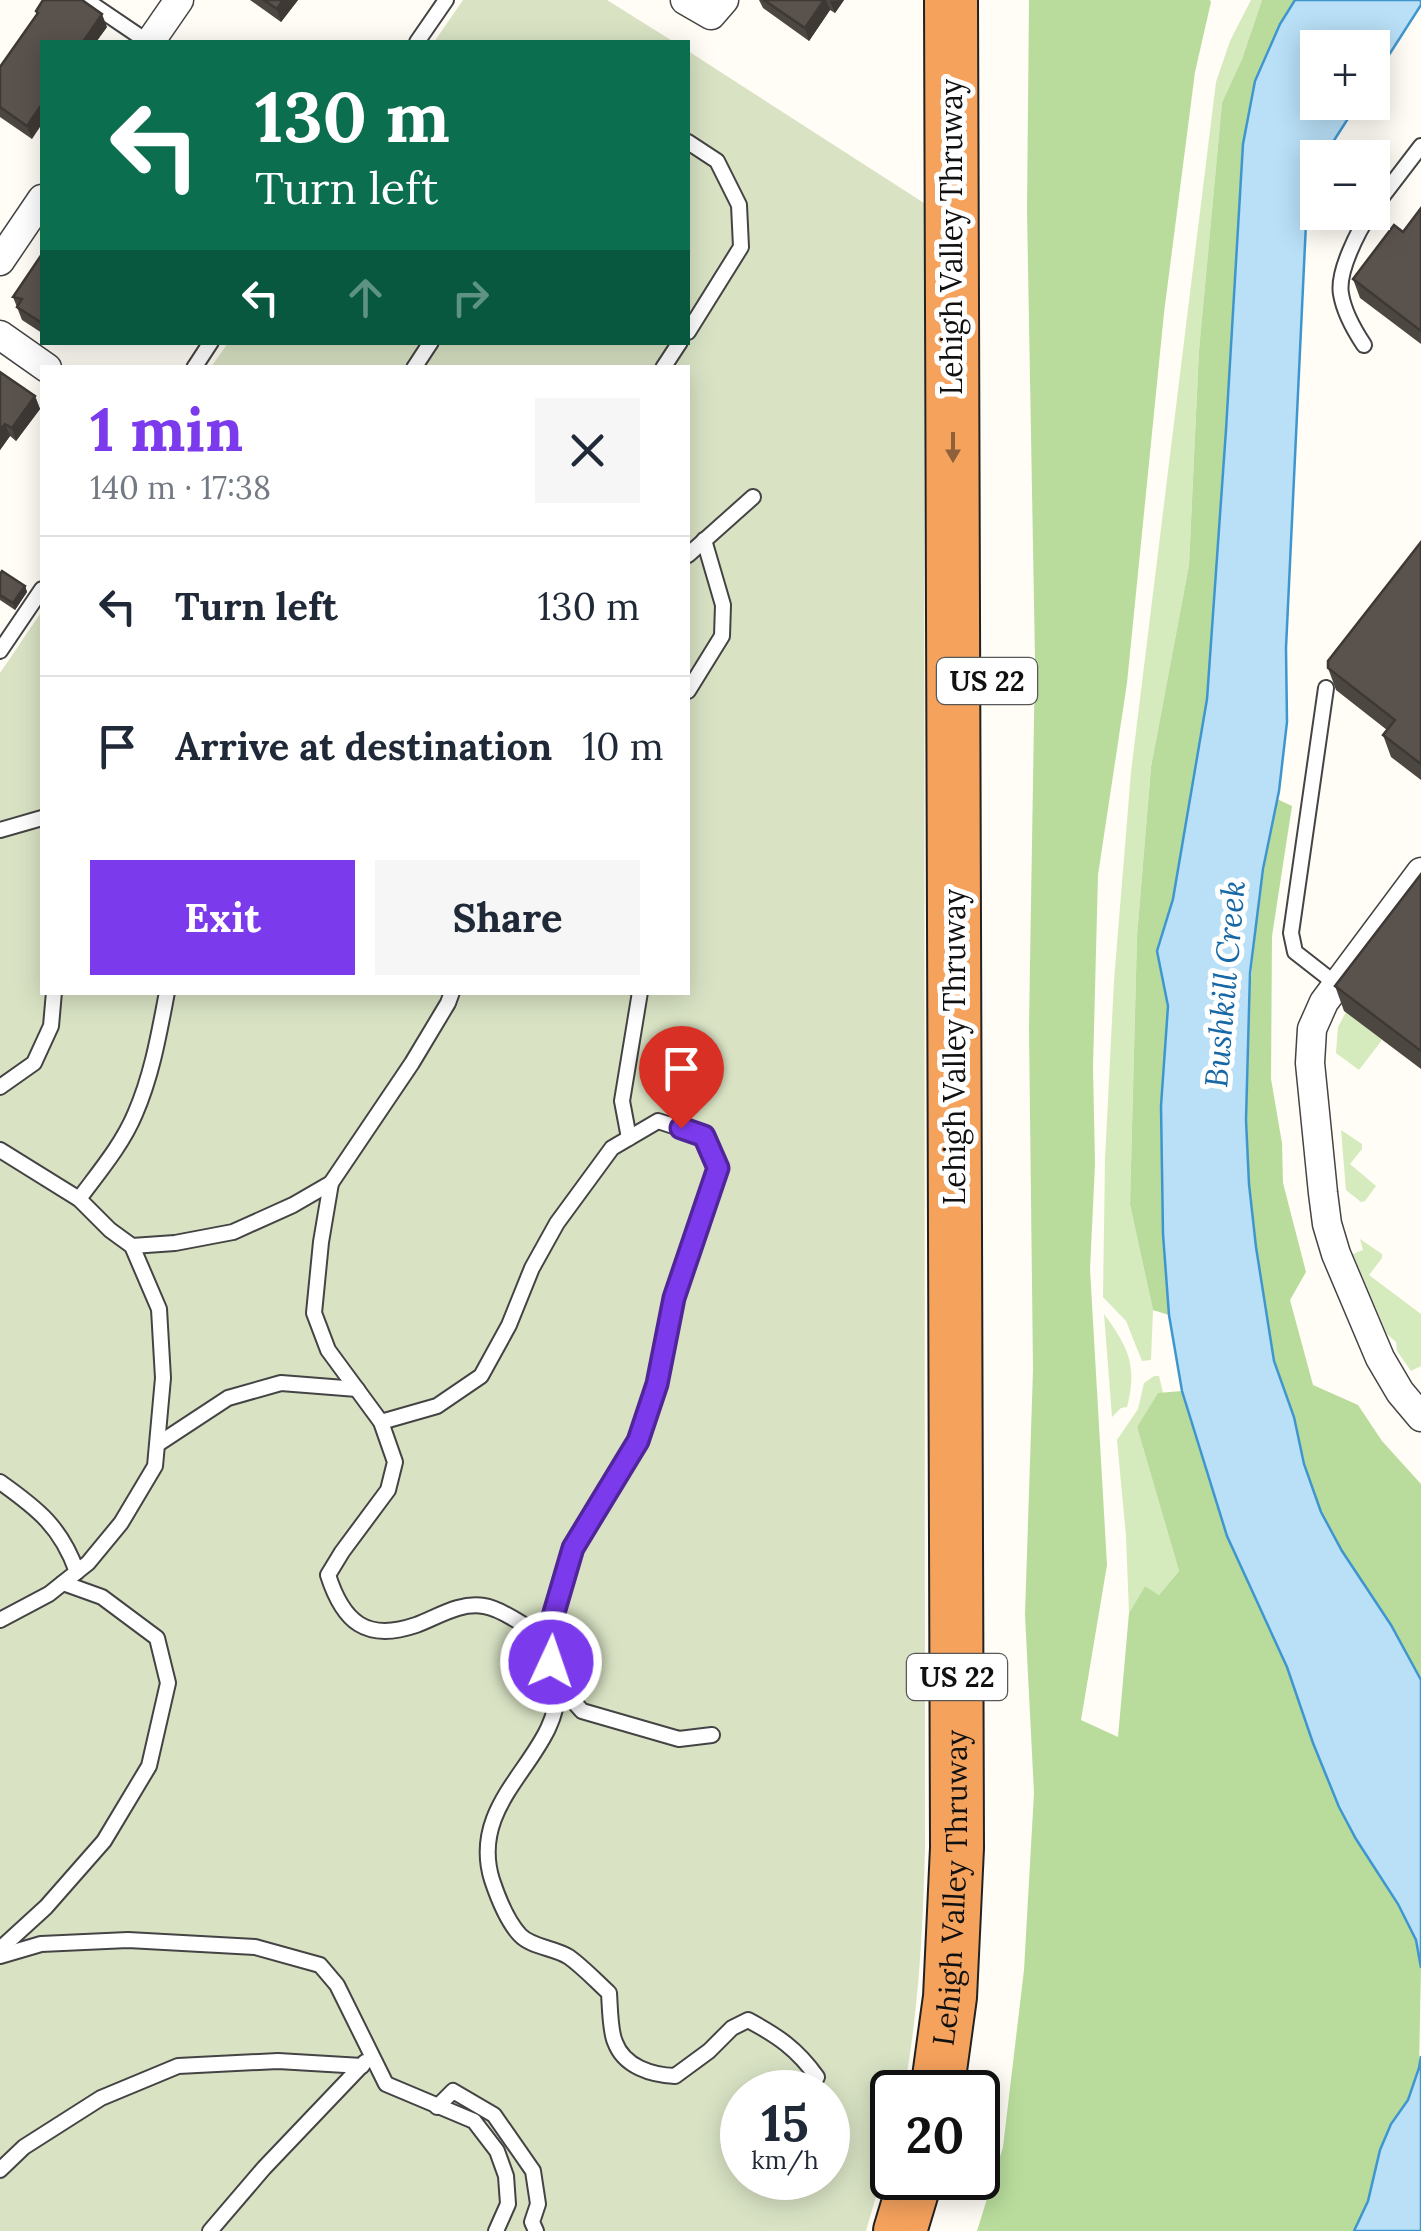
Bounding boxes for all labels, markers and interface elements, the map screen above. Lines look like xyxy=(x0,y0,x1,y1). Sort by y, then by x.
map controls xyxy=(1300,30,1390,230)
button: + xyxy=(1300,30,1390,120)
text: 130 m xyxy=(255,72,450,161)
street label: Lehigh Valley Thruway xyxy=(932,79,971,395)
icon: left xyxy=(90,80,220,210)
button: − xyxy=(1300,140,1390,230)
text: Turn left xyxy=(255,159,438,216)
icon: left xyxy=(233,270,288,325)
icon: ahead xyxy=(338,270,393,325)
icon: right xyxy=(443,270,498,325)
text: 1 min xyxy=(90,391,243,467)
button: close xyxy=(535,398,640,503)
one-way arrow xyxy=(945,432,961,464)
text: 140 m · 17:38 xyxy=(90,467,271,508)
icon: left xyxy=(90,579,145,634)
text: Turn left xyxy=(175,582,338,630)
text: 130 m xyxy=(537,582,640,630)
road number: US 22 xyxy=(937,658,1037,704)
icon: arrive xyxy=(90,719,145,774)
text: Arrive at destination xyxy=(175,722,552,770)
text: 10 m xyxy=(582,722,664,770)
button: Exit xyxy=(90,860,355,975)
button: Share xyxy=(375,860,640,975)
water label: Bushkill Creek xyxy=(1195,879,1254,1089)
street label: Lehigh Valley Thruway xyxy=(935,889,974,1205)
pin xyxy=(639,1026,724,1129)
icon: arrive xyxy=(654,1041,709,1096)
position arrow xyxy=(499,1610,603,1714)
road number: US 22 xyxy=(907,1654,1007,1700)
street label: Lehigh Valley Thruway xyxy=(924,1730,976,2048)
speed limit sign: 20 xyxy=(870,2070,1000,2200)
text: 15 xyxy=(761,2091,809,2155)
text: km/h xyxy=(751,2144,819,2176)

